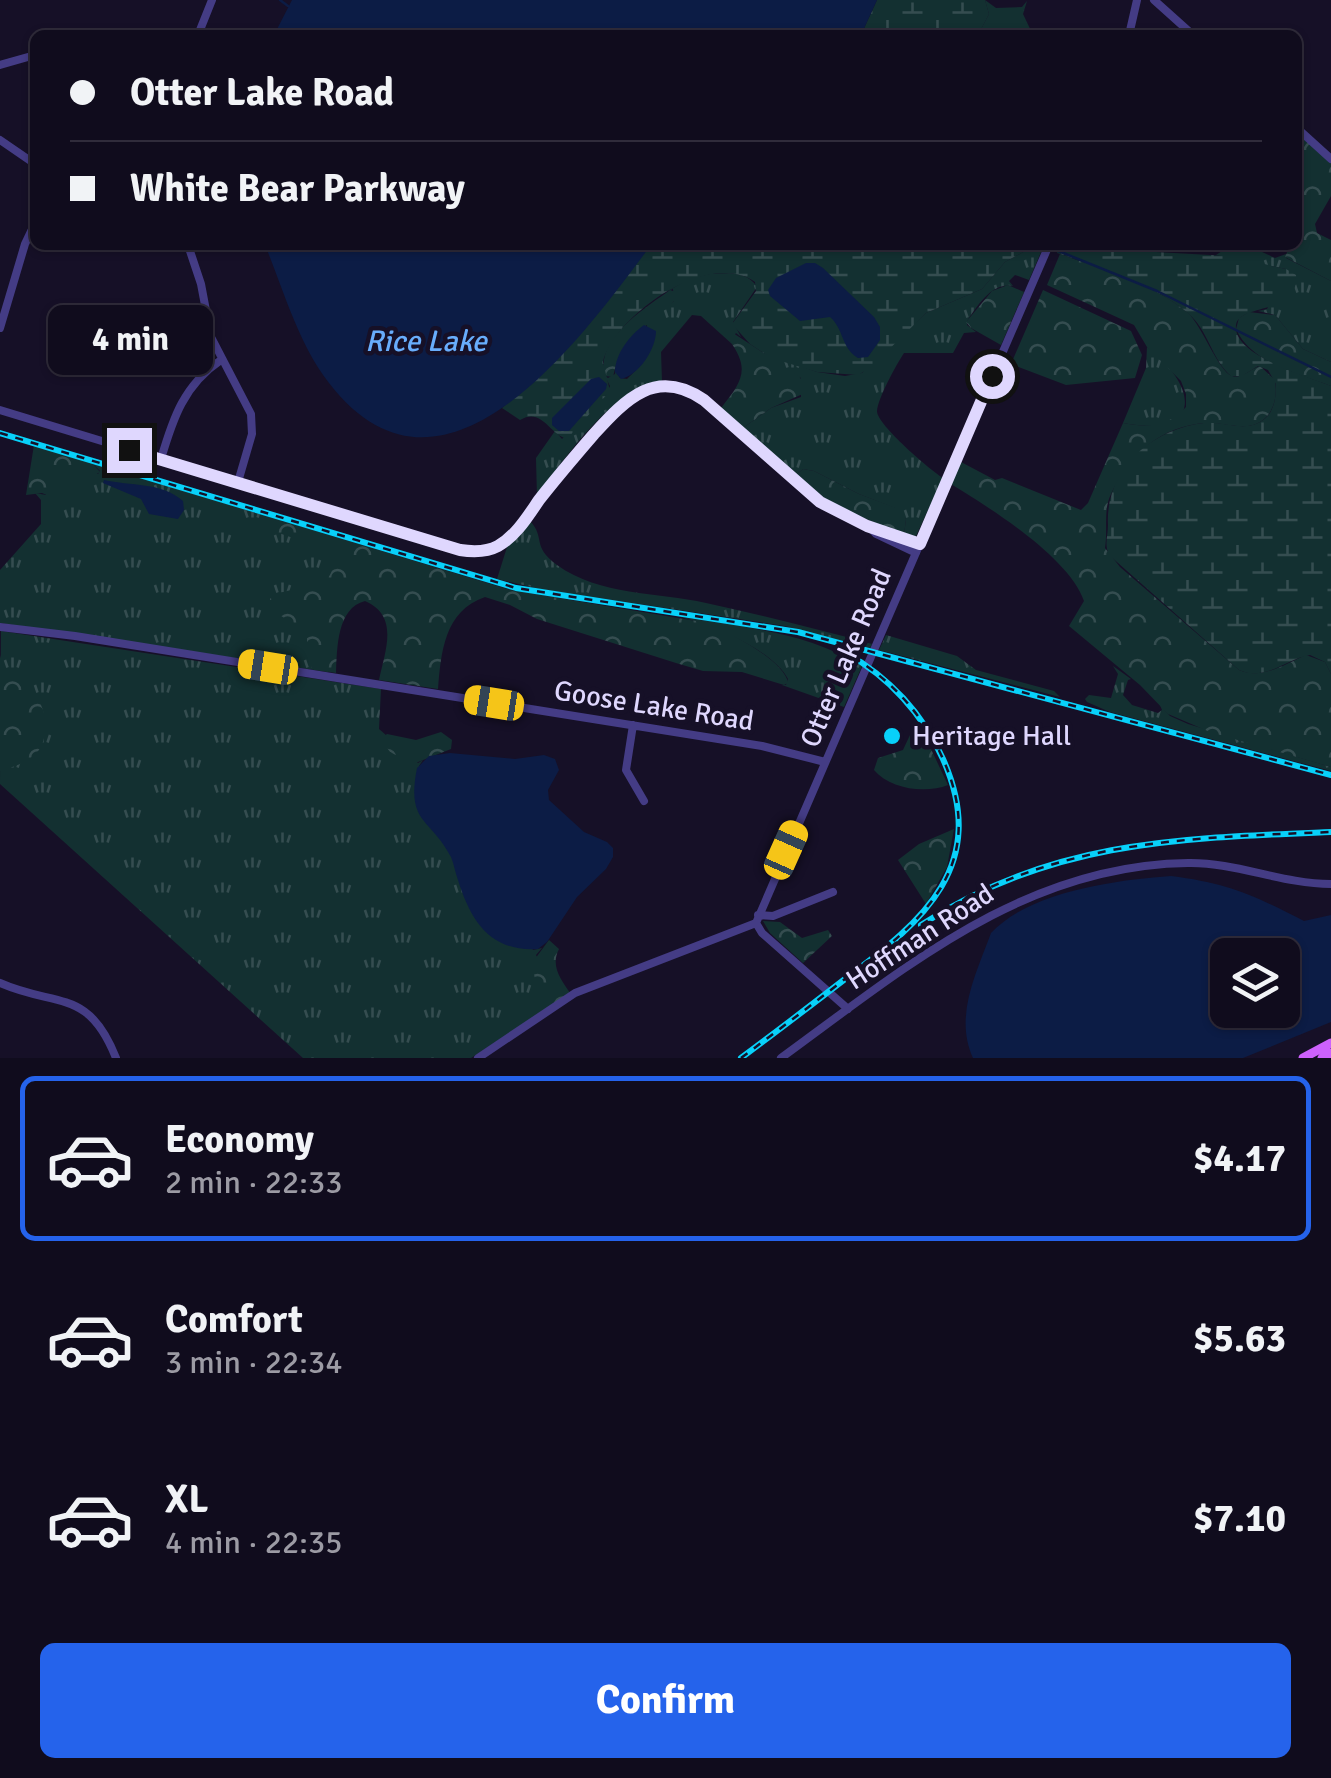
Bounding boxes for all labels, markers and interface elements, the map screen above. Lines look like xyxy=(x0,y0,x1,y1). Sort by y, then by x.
text: Otter Lake Road xyxy=(130,69,394,116)
text: White Bear Parkway xyxy=(130,165,465,212)
callout: 4 min xyxy=(46,305,212,375)
text: 4 min xyxy=(92,320,169,359)
water label: Rice Lake xyxy=(365,323,489,360)
route start xyxy=(970,354,1015,399)
route end xyxy=(107,428,152,473)
street label: Otter Lake Road xyxy=(793,564,899,752)
car xyxy=(236,647,300,687)
street label: Goose Lake Road xyxy=(552,673,756,739)
car xyxy=(462,683,526,723)
place label: Heritage Hall xyxy=(912,719,1071,753)
marker: Heritage Hall xyxy=(881,725,903,747)
car xyxy=(760,816,812,884)
street label: Hoffman Road xyxy=(840,877,1000,997)
map controls xyxy=(1210,938,1300,1028)
button: layers xyxy=(1210,938,1300,1028)
icon: car xyxy=(45,1114,135,1204)
text: Economy xyxy=(165,1116,314,1163)
text: $4.17 xyxy=(1193,1135,1286,1182)
text: 2 min · 22:33 xyxy=(165,1163,343,1202)
icon: car xyxy=(45,1294,135,1384)
text: Comfort xyxy=(165,1296,303,1343)
text: $5.63 xyxy=(1193,1315,1286,1362)
text: 3 min · 22:34 xyxy=(165,1343,343,1382)
icon: car xyxy=(45,1474,135,1564)
text: XL xyxy=(165,1476,208,1523)
text: $7.10 xyxy=(1193,1495,1286,1542)
text: 4 min · 22:35 xyxy=(165,1523,343,1562)
button: Confirm xyxy=(40,1643,1291,1758)

